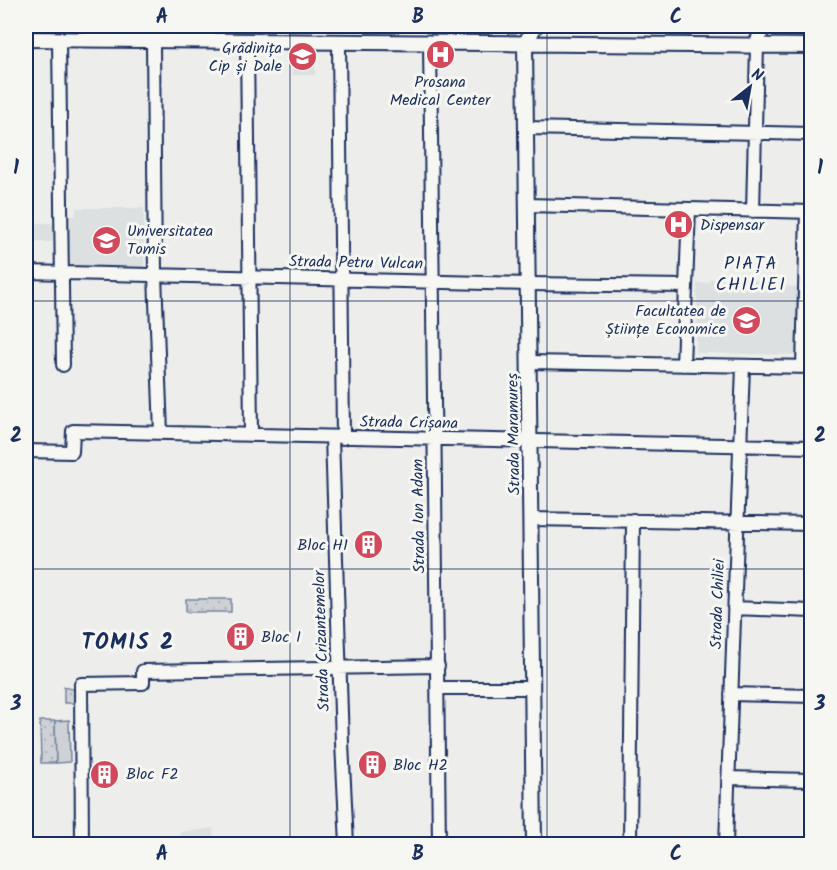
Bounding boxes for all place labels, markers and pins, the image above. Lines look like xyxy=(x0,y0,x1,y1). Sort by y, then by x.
place label: Grădinița Cip și Dale xyxy=(209,36,282,79)
hospital icon: Prosana Medical Center xyxy=(424,38,456,70)
school or university icon: Grădinița Cip și Dale xyxy=(287,41,319,73)
place label: Prosana Medical Center xyxy=(390,70,492,113)
hospital icon: Dispensar xyxy=(663,209,695,241)
place label: Dispensar xyxy=(700,213,766,238)
place label: Universitatea Tomis xyxy=(127,219,213,262)
school or university icon: Universitatea Tomis xyxy=(90,224,122,256)
place label: Facultatea de Științe Economice xyxy=(605,299,726,342)
school or university icon: Facultatea de Științe Economice xyxy=(731,304,763,336)
building icon: Bloc H1 xyxy=(353,529,385,561)
place label: Bloc H1 xyxy=(297,533,348,558)
building icon: Bloc I xyxy=(224,621,256,653)
place label: Bloc I xyxy=(261,625,301,650)
building icon: Bloc H2 xyxy=(356,749,388,781)
place label: Bloc H2 xyxy=(393,753,448,778)
building icon: Bloc F2 xyxy=(89,758,121,790)
place label: Bloc F2 xyxy=(126,762,179,787)

